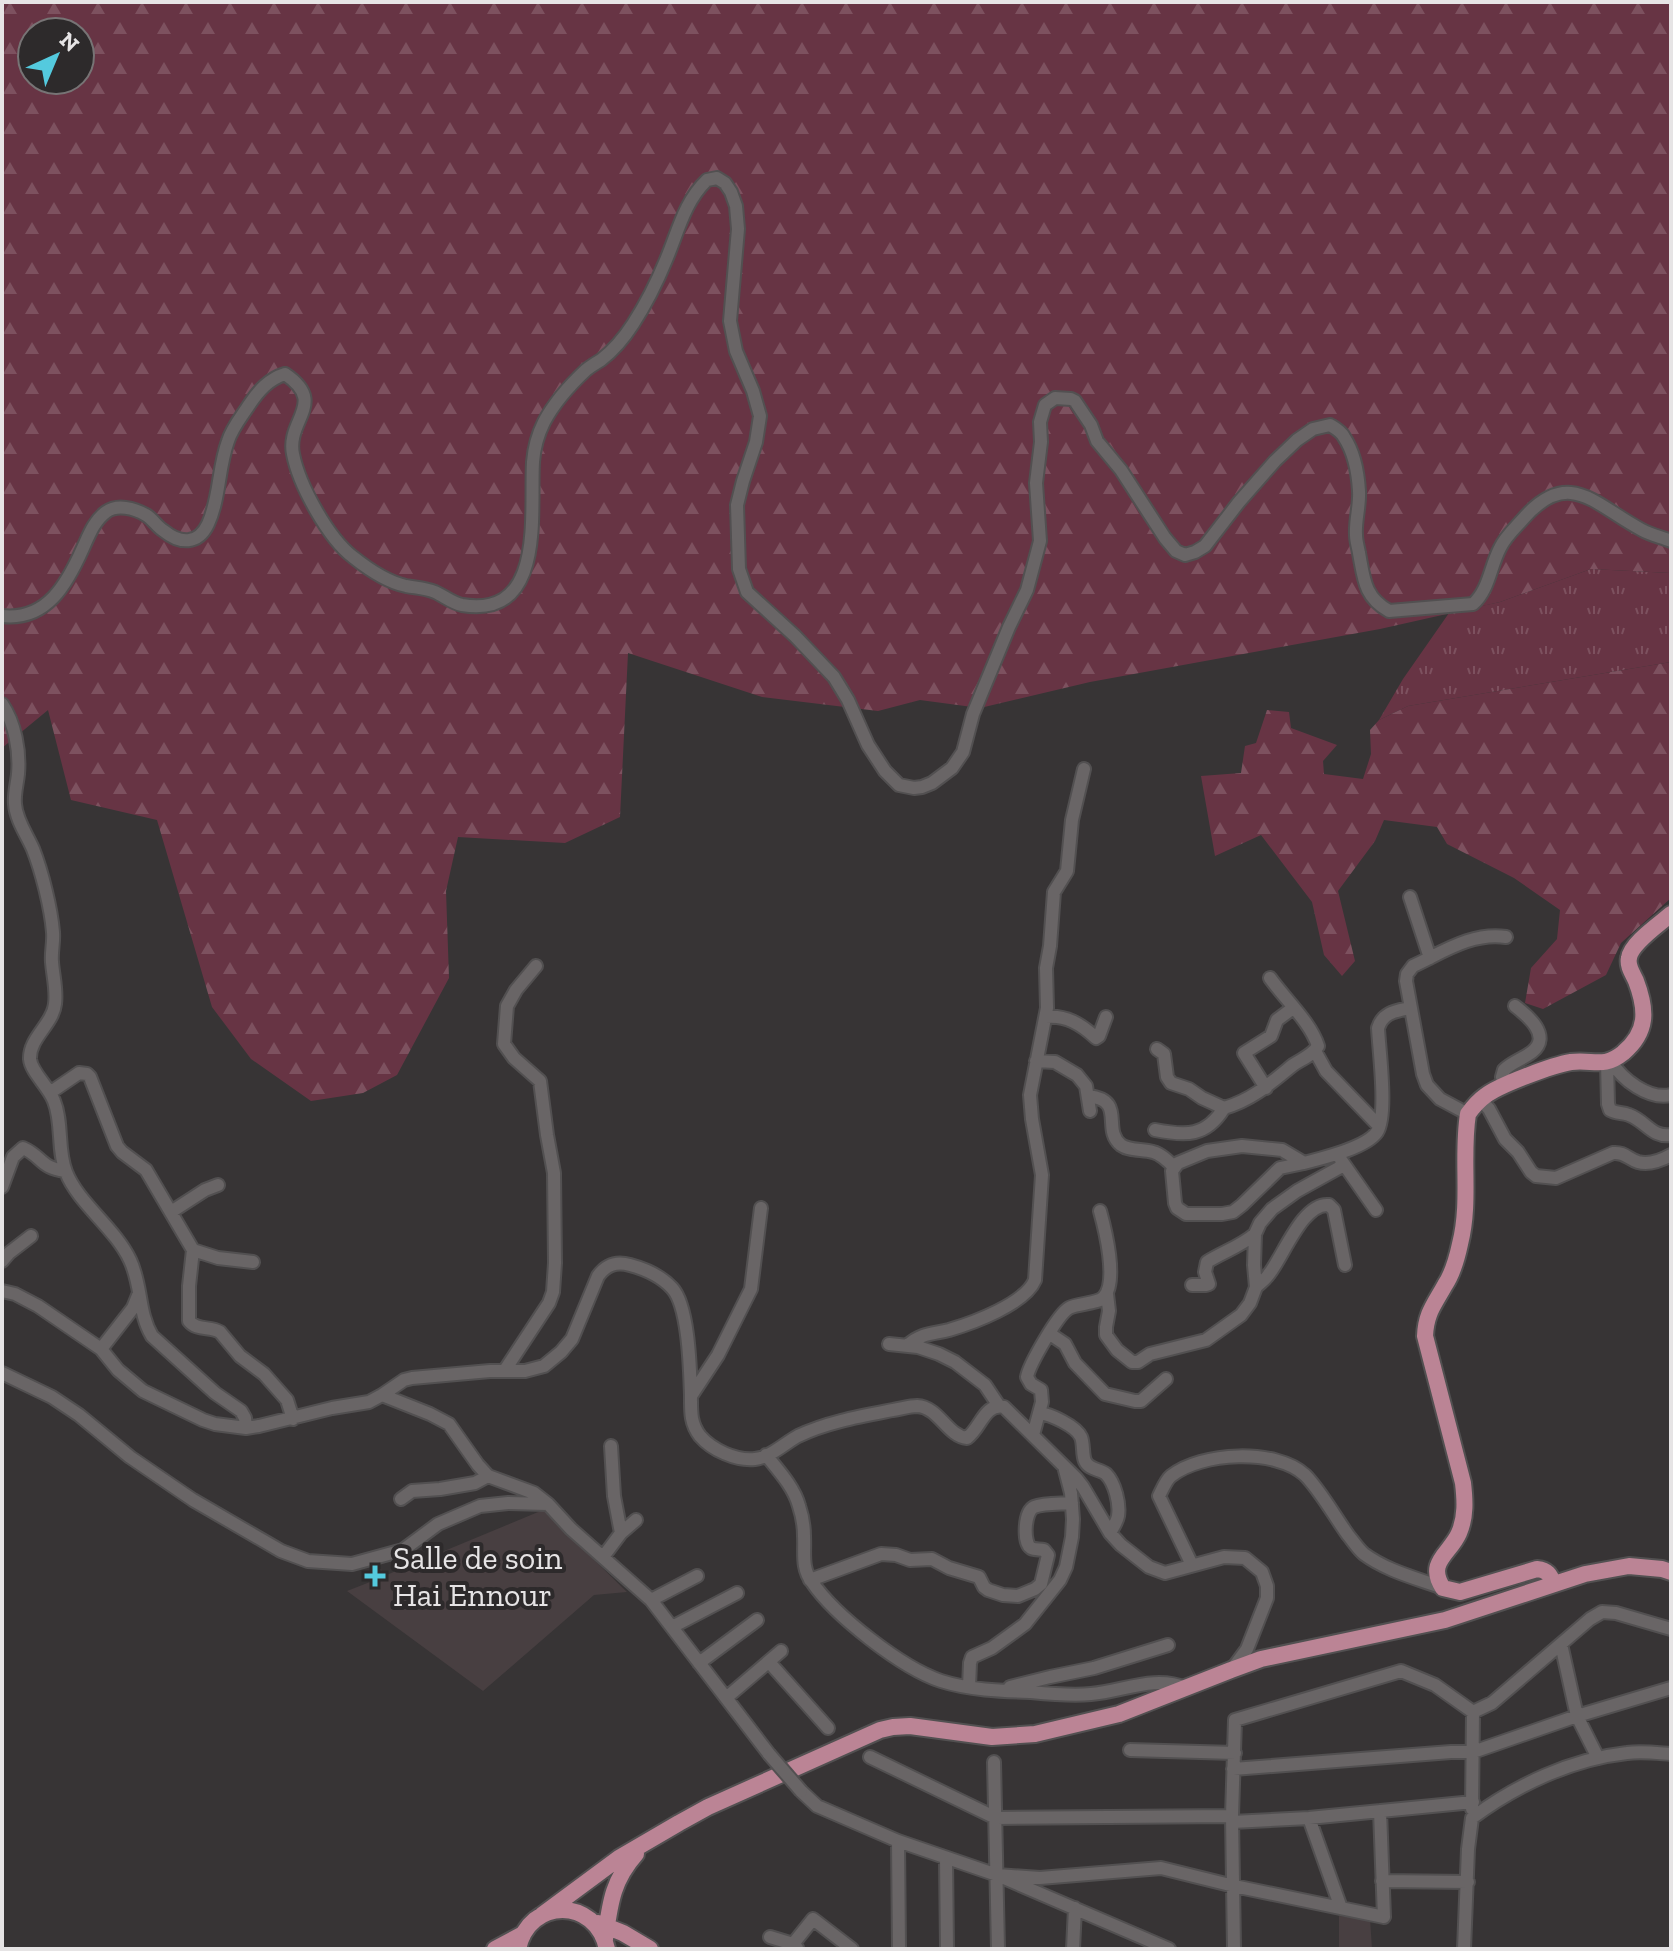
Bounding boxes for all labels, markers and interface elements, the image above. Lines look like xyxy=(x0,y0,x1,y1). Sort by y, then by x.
north arrow xyxy=(16,16,96,96)
text: N xyxy=(54,26,85,58)
place label: Salle de soin Hai Ennour xyxy=(393,1539,563,1614)
marker: Salle de soin Hai Ennour xyxy=(364,1565,386,1587)

